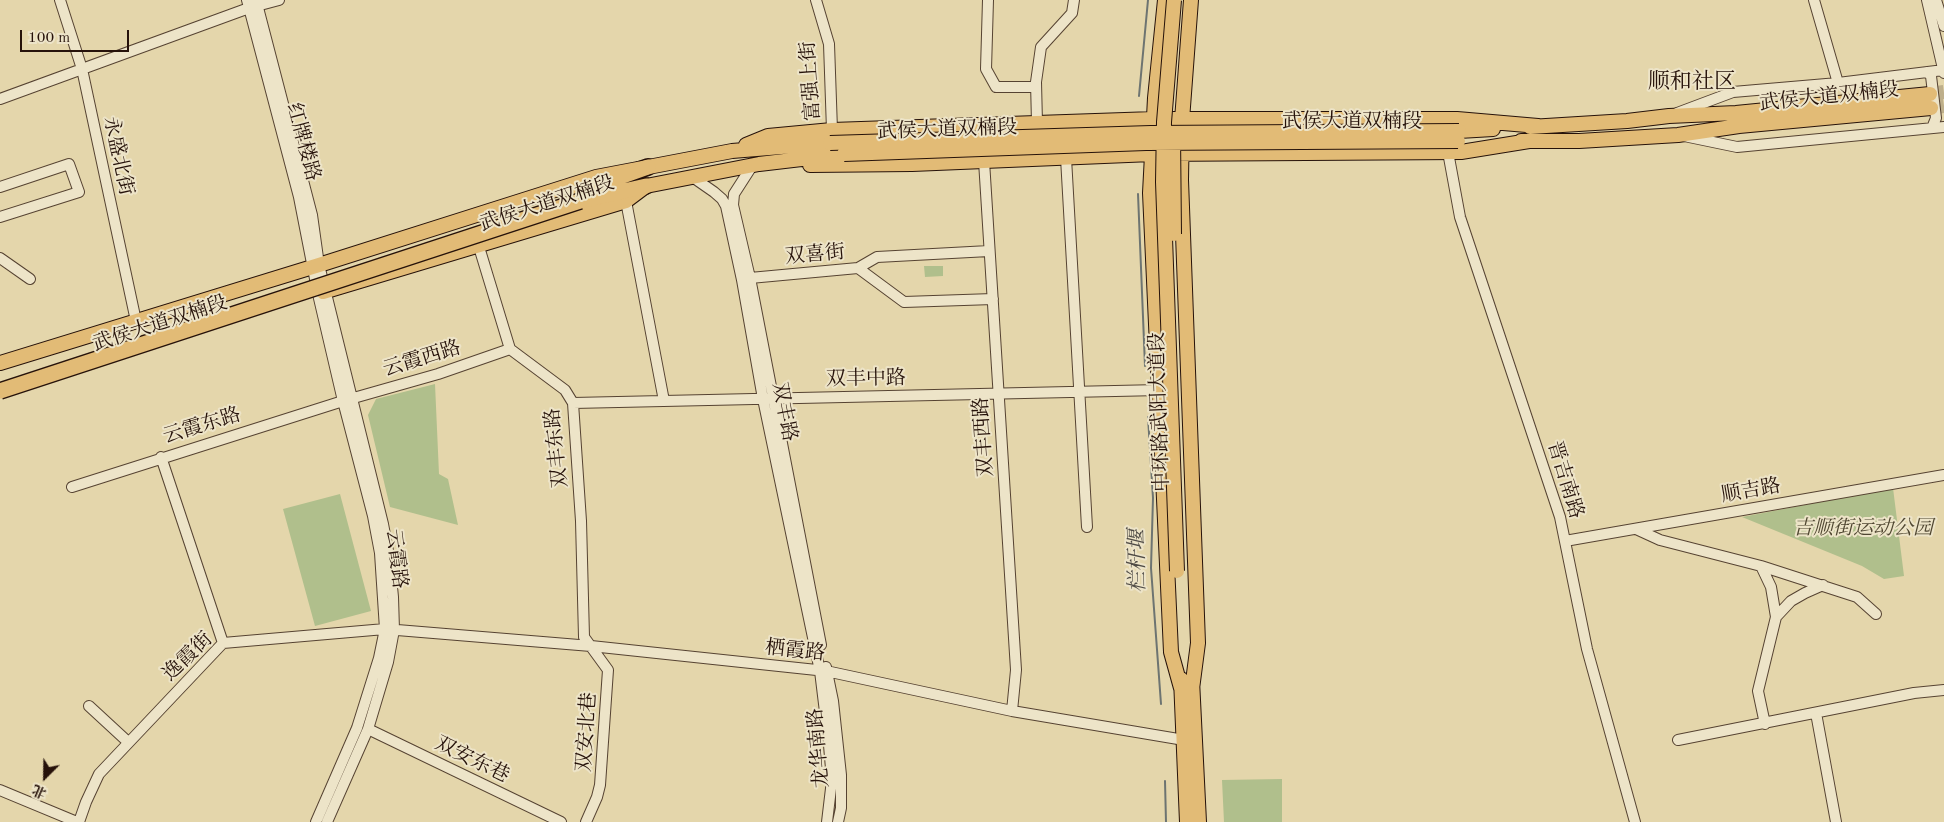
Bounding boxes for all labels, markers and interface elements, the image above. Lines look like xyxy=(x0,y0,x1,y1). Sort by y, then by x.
scale bar xyxy=(22,20,131,52)
text: 100 m xyxy=(28,31,70,46)
street label: 富强上街 xyxy=(796,40,826,122)
district label: 顺和社区 xyxy=(1648,69,1736,95)
street label: 武侯大道双楠段 xyxy=(1758,78,1900,116)
street label: 红牌楼路 xyxy=(281,100,325,184)
street label: 武侯大道双楠段 xyxy=(1282,110,1422,134)
street label: 永盛北街 xyxy=(98,114,138,198)
street label: 武侯大道双楠段 xyxy=(877,116,1017,144)
street label: 武侯大道双楠段 xyxy=(477,171,617,237)
street label: 双喜街 xyxy=(784,240,846,270)
street label: 武侯大道双楠段 xyxy=(90,291,230,357)
street label: 中环路武阳大道段 xyxy=(1145,332,1175,492)
street label: 云霞西路 xyxy=(380,336,464,382)
street label: 双丰中路 xyxy=(826,366,906,392)
street label: 双丰路 xyxy=(766,380,802,444)
street label: 双丰西路 xyxy=(969,396,999,478)
street label: 云霞东路 xyxy=(160,403,244,449)
street label: 双丰东路 xyxy=(541,407,573,489)
street label: 晋吉南路 xyxy=(1542,438,1588,522)
street label: 顺吉路 xyxy=(1719,474,1783,508)
park label: 吉顺街运动公园 xyxy=(1793,517,1933,541)
street label: 云霞路 xyxy=(380,528,412,590)
water label: 栏杆堰 xyxy=(1125,529,1151,593)
street label: 逸霞街 xyxy=(158,628,218,686)
street label: 栖霞路 xyxy=(764,636,826,666)
street label: 双安北巷 xyxy=(572,691,602,773)
street label: 龙华南路 xyxy=(804,707,834,789)
street label: 双安东巷 xyxy=(431,732,513,788)
north arrow xyxy=(20,752,70,802)
text: 北 xyxy=(30,782,48,800)

